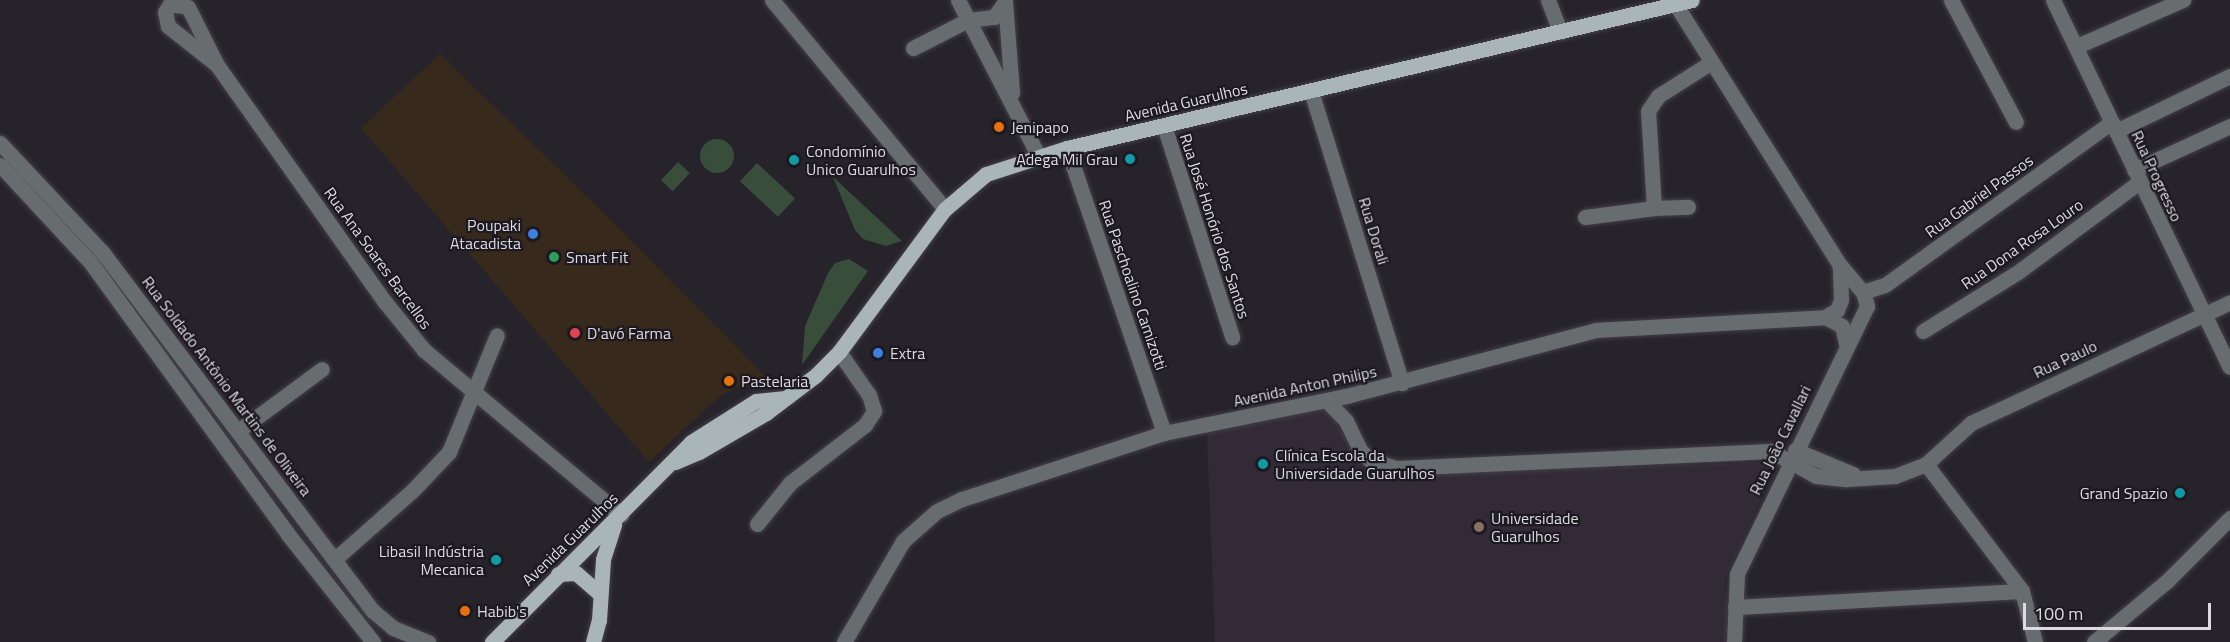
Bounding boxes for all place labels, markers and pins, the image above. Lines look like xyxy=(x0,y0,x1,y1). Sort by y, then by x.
place label: Jenipapo xyxy=(1011,117,1069,137)
marker: Jenipapo xyxy=(992,120,1006,134)
place label: Condomínio Unico Guarulhos xyxy=(806,141,916,179)
place label: Adega Mil Grau xyxy=(1016,149,1118,169)
marker: Adega Mil Grau xyxy=(1123,152,1137,166)
marker: Condomínio Unico Guarulhos xyxy=(787,153,801,167)
place label: Poupaki Atacadista xyxy=(450,215,521,253)
marker: Poupaki Atacadista xyxy=(526,227,540,241)
place label: Smart Fit xyxy=(566,247,628,267)
marker: Smart Fit xyxy=(547,250,561,264)
place label: D'avó Farma xyxy=(587,323,671,343)
marker: D'avó Farma xyxy=(568,326,582,340)
place label: Extra xyxy=(890,343,925,363)
marker: Extra xyxy=(871,346,885,360)
place label: Pastelaria xyxy=(741,371,808,391)
marker: Pastelaria xyxy=(722,374,736,388)
place label: Clínica Escola da Universidade Guarulhos xyxy=(1275,445,1435,483)
marker: Clínica Escola da Universidade Guarulhos xyxy=(1256,457,1270,471)
place label: Grand Spazio xyxy=(2080,483,2168,503)
marker: Grand Spazio xyxy=(2173,486,2187,500)
place label: Universidade Guarulhos xyxy=(1491,508,1579,546)
marker: Universidade Guarulhos xyxy=(1472,520,1486,534)
place label: Libasil Indústria Mecanica xyxy=(379,541,484,579)
marker: Libasil Indústria Mecanica xyxy=(489,553,503,567)
place label: Habib's xyxy=(477,601,527,621)
marker: Habib's xyxy=(458,604,472,618)

